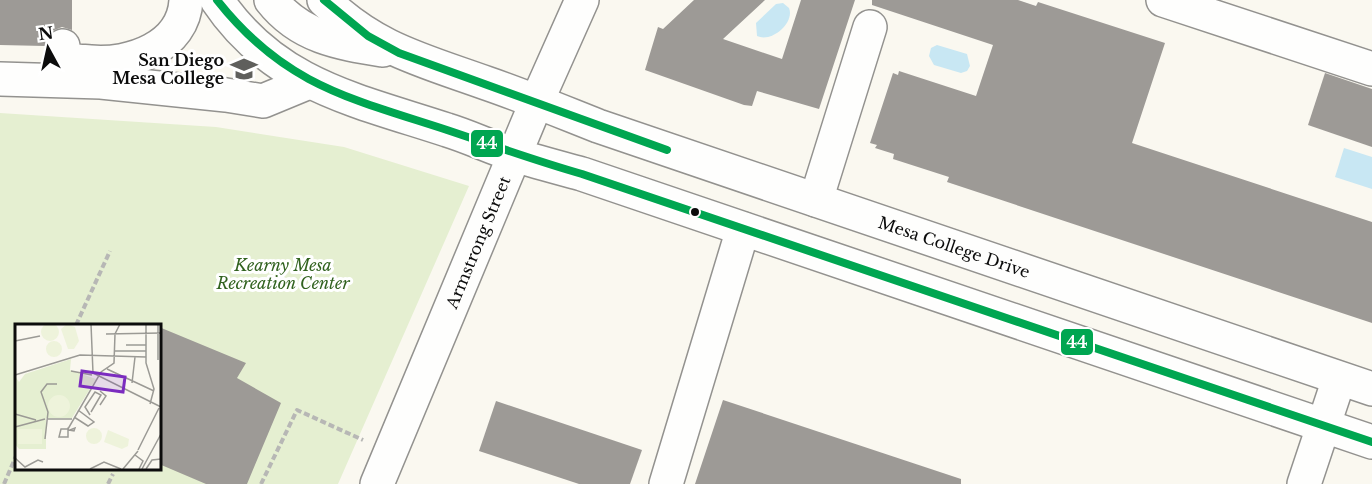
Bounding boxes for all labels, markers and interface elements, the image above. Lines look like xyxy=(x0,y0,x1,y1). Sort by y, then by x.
north arrow xyxy=(18,18,78,78)
text: N xyxy=(37,22,55,44)
place label: San Diego Mesa College xyxy=(112,50,224,88)
school or university icon: San Diego Mesa College xyxy=(229,54,259,84)
line badge: 44 xyxy=(470,129,504,158)
text: 44 xyxy=(476,133,498,153)
street label: Armstrong Street xyxy=(441,173,515,312)
unlabelled marker xyxy=(689,206,701,218)
street label: Mesa College Drive xyxy=(876,212,1033,282)
park label: Kearny Mesa Recreation Center xyxy=(215,255,350,293)
inset map xyxy=(15,324,160,469)
line badge: 44 xyxy=(1060,328,1094,356)
text: 44 xyxy=(1066,332,1088,352)

